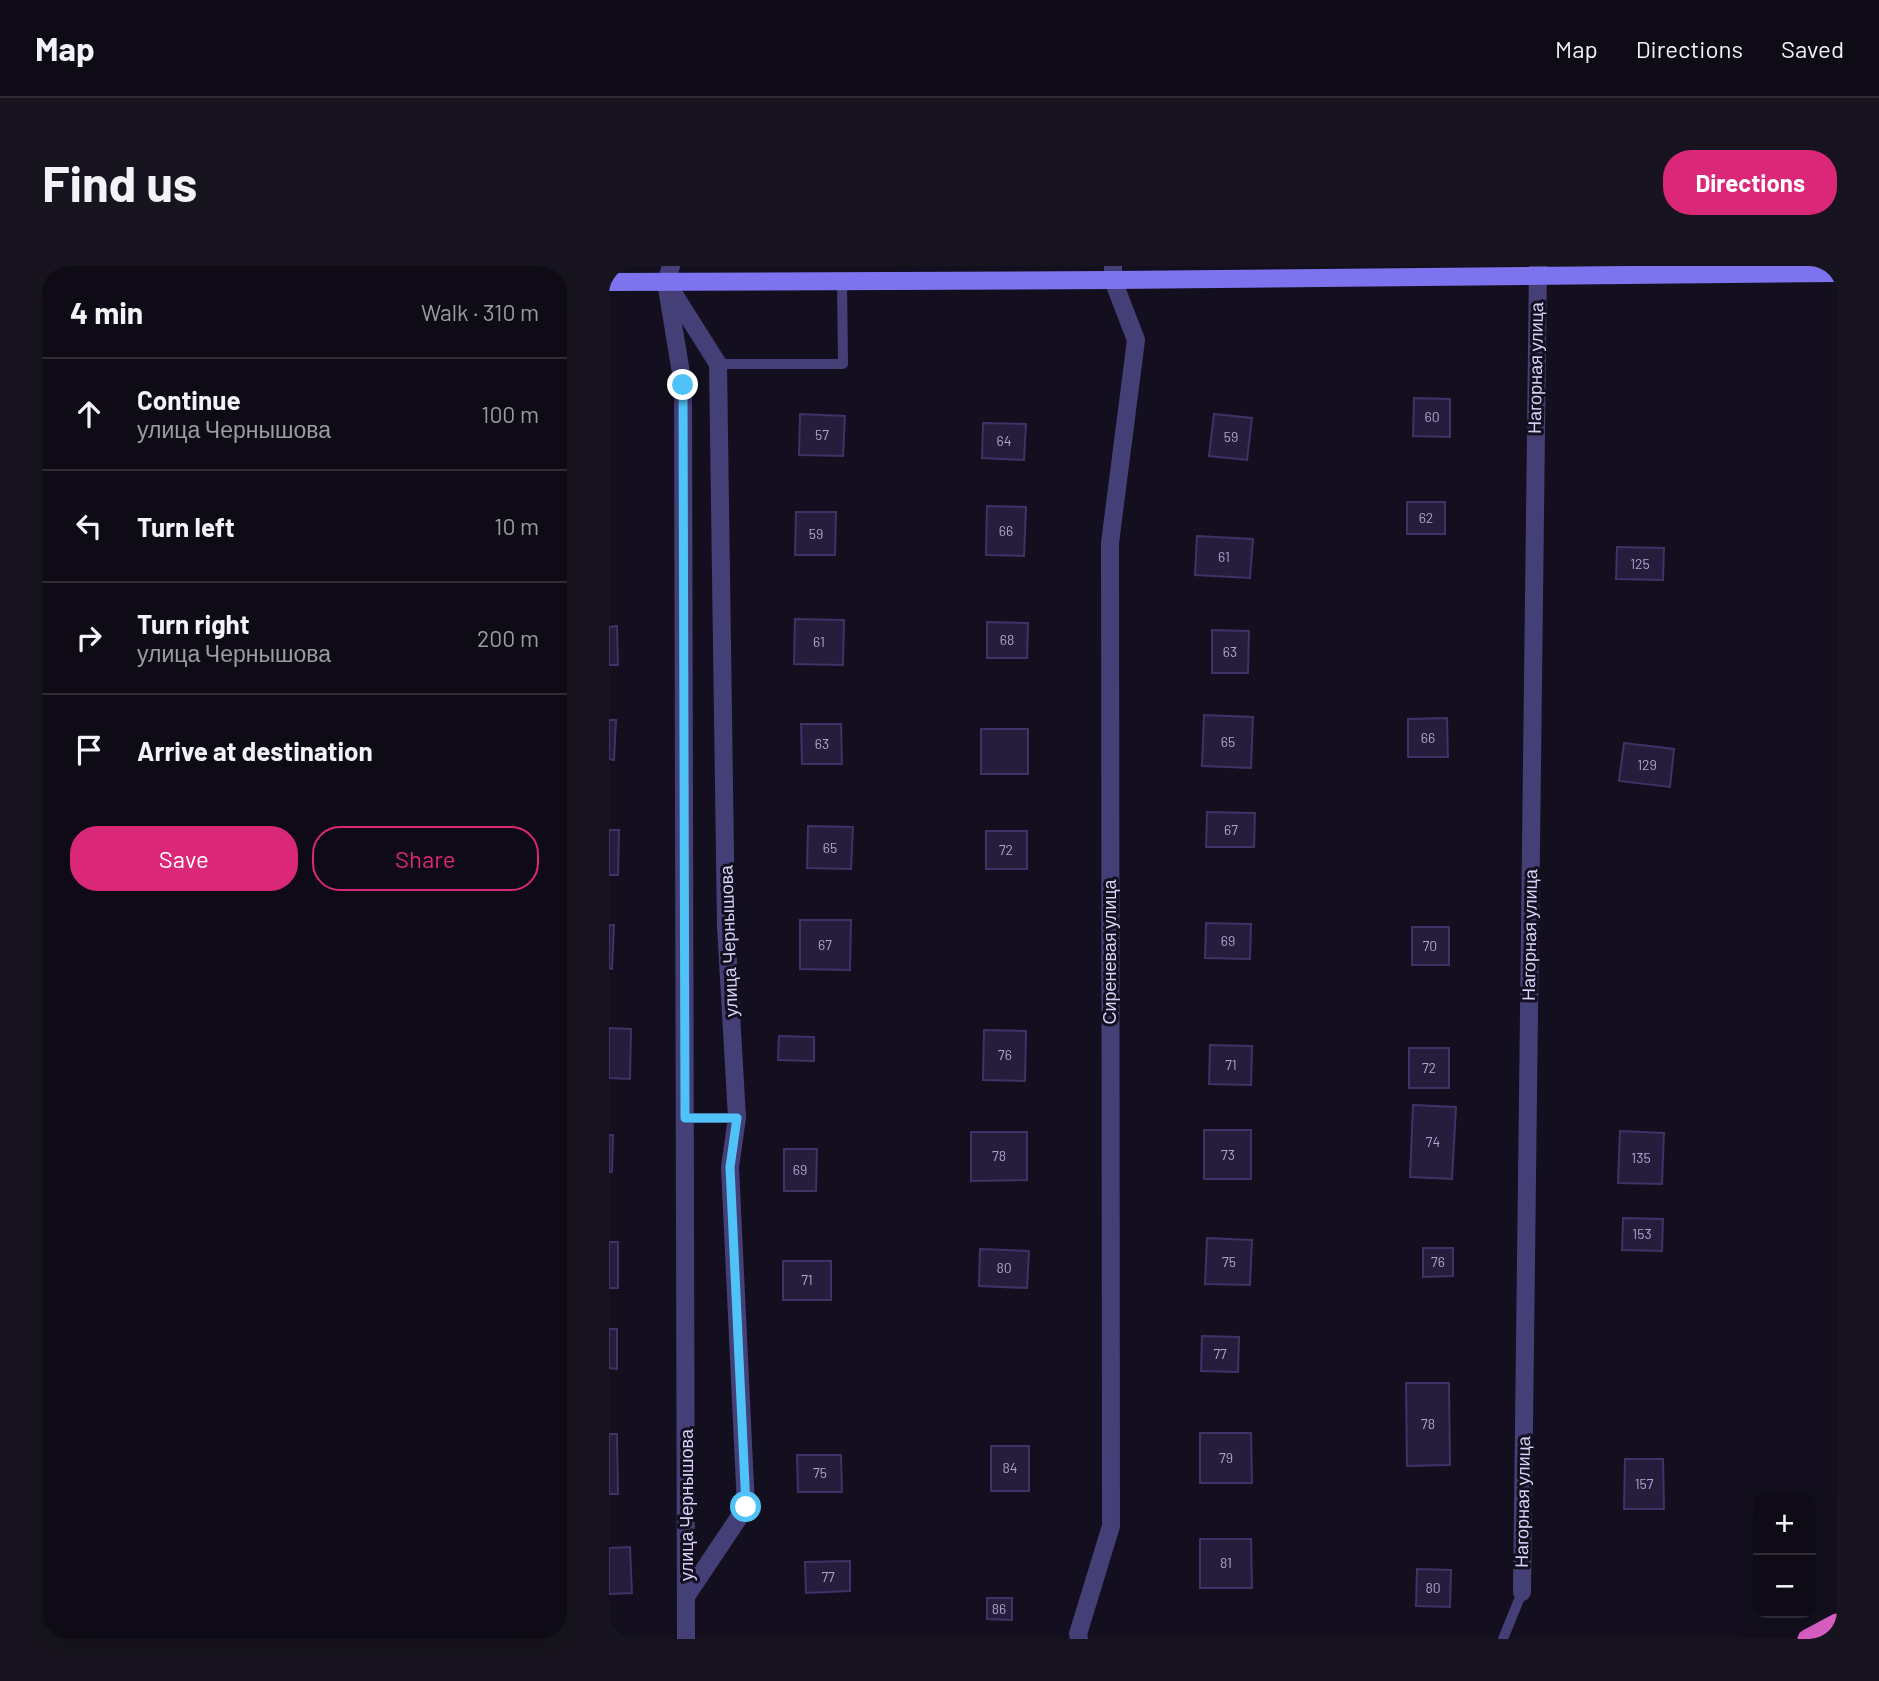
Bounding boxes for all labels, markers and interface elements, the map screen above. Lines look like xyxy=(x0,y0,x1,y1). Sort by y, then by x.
text: Map xyxy=(35,28,95,68)
text: Map xyxy=(1555,34,1598,63)
text: Directions xyxy=(1636,34,1743,63)
text: Saved xyxy=(1781,34,1844,63)
button: Directions xyxy=(1663,150,1837,215)
text: Find us xyxy=(42,153,197,212)
text: 4 min xyxy=(70,294,143,330)
text: Walk · 310 m xyxy=(421,298,539,326)
street label: Нагорная улица xyxy=(1523,301,1547,434)
route end xyxy=(667,369,698,400)
text: Continue xyxy=(137,384,241,415)
icon: ahead xyxy=(70,395,108,433)
text: 100 m xyxy=(481,400,539,428)
house number: 60 xyxy=(1424,408,1440,425)
text: улица Чернышова xyxy=(137,415,331,443)
house number: 57 xyxy=(815,426,829,443)
house number: 59 xyxy=(1224,428,1238,445)
house number: 64 xyxy=(997,432,1011,449)
icon: left xyxy=(70,507,108,545)
house number: 62 xyxy=(1419,509,1433,526)
text: Turn left xyxy=(137,511,235,542)
text: 10 m xyxy=(494,512,539,540)
house number: 66 xyxy=(999,522,1013,539)
house number: 59 xyxy=(809,525,823,542)
house number: 61 xyxy=(1218,548,1230,565)
house number: 125 xyxy=(1630,555,1650,572)
text: Turn right xyxy=(137,608,250,639)
icon: right xyxy=(70,619,108,657)
text: 200 m xyxy=(477,624,539,652)
house number: 68 xyxy=(1000,631,1014,648)
house number: 61 xyxy=(813,633,825,650)
text: улица Чернышова xyxy=(137,639,331,667)
house number: 63 xyxy=(1223,643,1237,660)
house number: 66 xyxy=(1421,729,1435,746)
icon: arrive xyxy=(70,731,108,769)
house number: 65 xyxy=(1221,733,1235,750)
text: Arrive at destination xyxy=(137,735,373,766)
house number: 63 xyxy=(815,735,829,752)
house number: 129 xyxy=(1637,756,1657,773)
house number: 67 xyxy=(1224,821,1238,838)
button: Save xyxy=(70,826,298,891)
button: Share xyxy=(312,826,539,891)
house number: 65 xyxy=(823,839,837,856)
house number: 72 xyxy=(999,841,1013,858)
street label: улица Чернышова xyxy=(714,864,742,1017)
street label: Нагорная улица xyxy=(1517,868,1541,1001)
street label: Сиреневая улица xyxy=(1098,878,1120,1025)
house number: 69 xyxy=(1221,932,1235,949)
house number: 67 xyxy=(818,936,832,953)
house number: 70 xyxy=(1423,937,1437,954)
house number: 76 xyxy=(998,1046,1012,1063)
house number: 71 xyxy=(1225,1056,1237,1073)
house number: 72 xyxy=(1422,1059,1436,1076)
house number: 74 xyxy=(1426,1133,1440,1150)
house number: 73 xyxy=(1221,1146,1235,1163)
house number: 78 xyxy=(992,1147,1006,1164)
house number: 135 xyxy=(1631,1149,1651,1166)
house number: 69 xyxy=(793,1161,807,1178)
house number: 153 xyxy=(1632,1225,1652,1242)
house number: 75 xyxy=(1222,1253,1236,1270)
house number: 76 xyxy=(1431,1253,1445,1270)
house number: 80 xyxy=(996,1259,1012,1276)
house number: 71 xyxy=(801,1271,813,1288)
house number: 77 xyxy=(1213,1345,1227,1362)
house number: 78 xyxy=(1421,1415,1435,1432)
street label: улица Чернышова xyxy=(675,1428,697,1581)
street label: Нагорная улица xyxy=(1510,1435,1534,1568)
house number: 79 xyxy=(1219,1449,1233,1466)
house number: 84 xyxy=(1002,1459,1018,1476)
house number: 75 xyxy=(813,1464,827,1481)
house number: 157 xyxy=(1635,1475,1654,1492)
route start xyxy=(730,1491,761,1522)
map controls xyxy=(1753,1492,1816,1618)
button: + xyxy=(1753,1492,1816,1555)
house number: 81 xyxy=(1220,1554,1232,1571)
button: − xyxy=(1753,1555,1816,1618)
house number: 77 xyxy=(821,1568,835,1585)
house number: 80 xyxy=(1425,1579,1441,1596)
house number: 86 xyxy=(992,1600,1006,1617)

